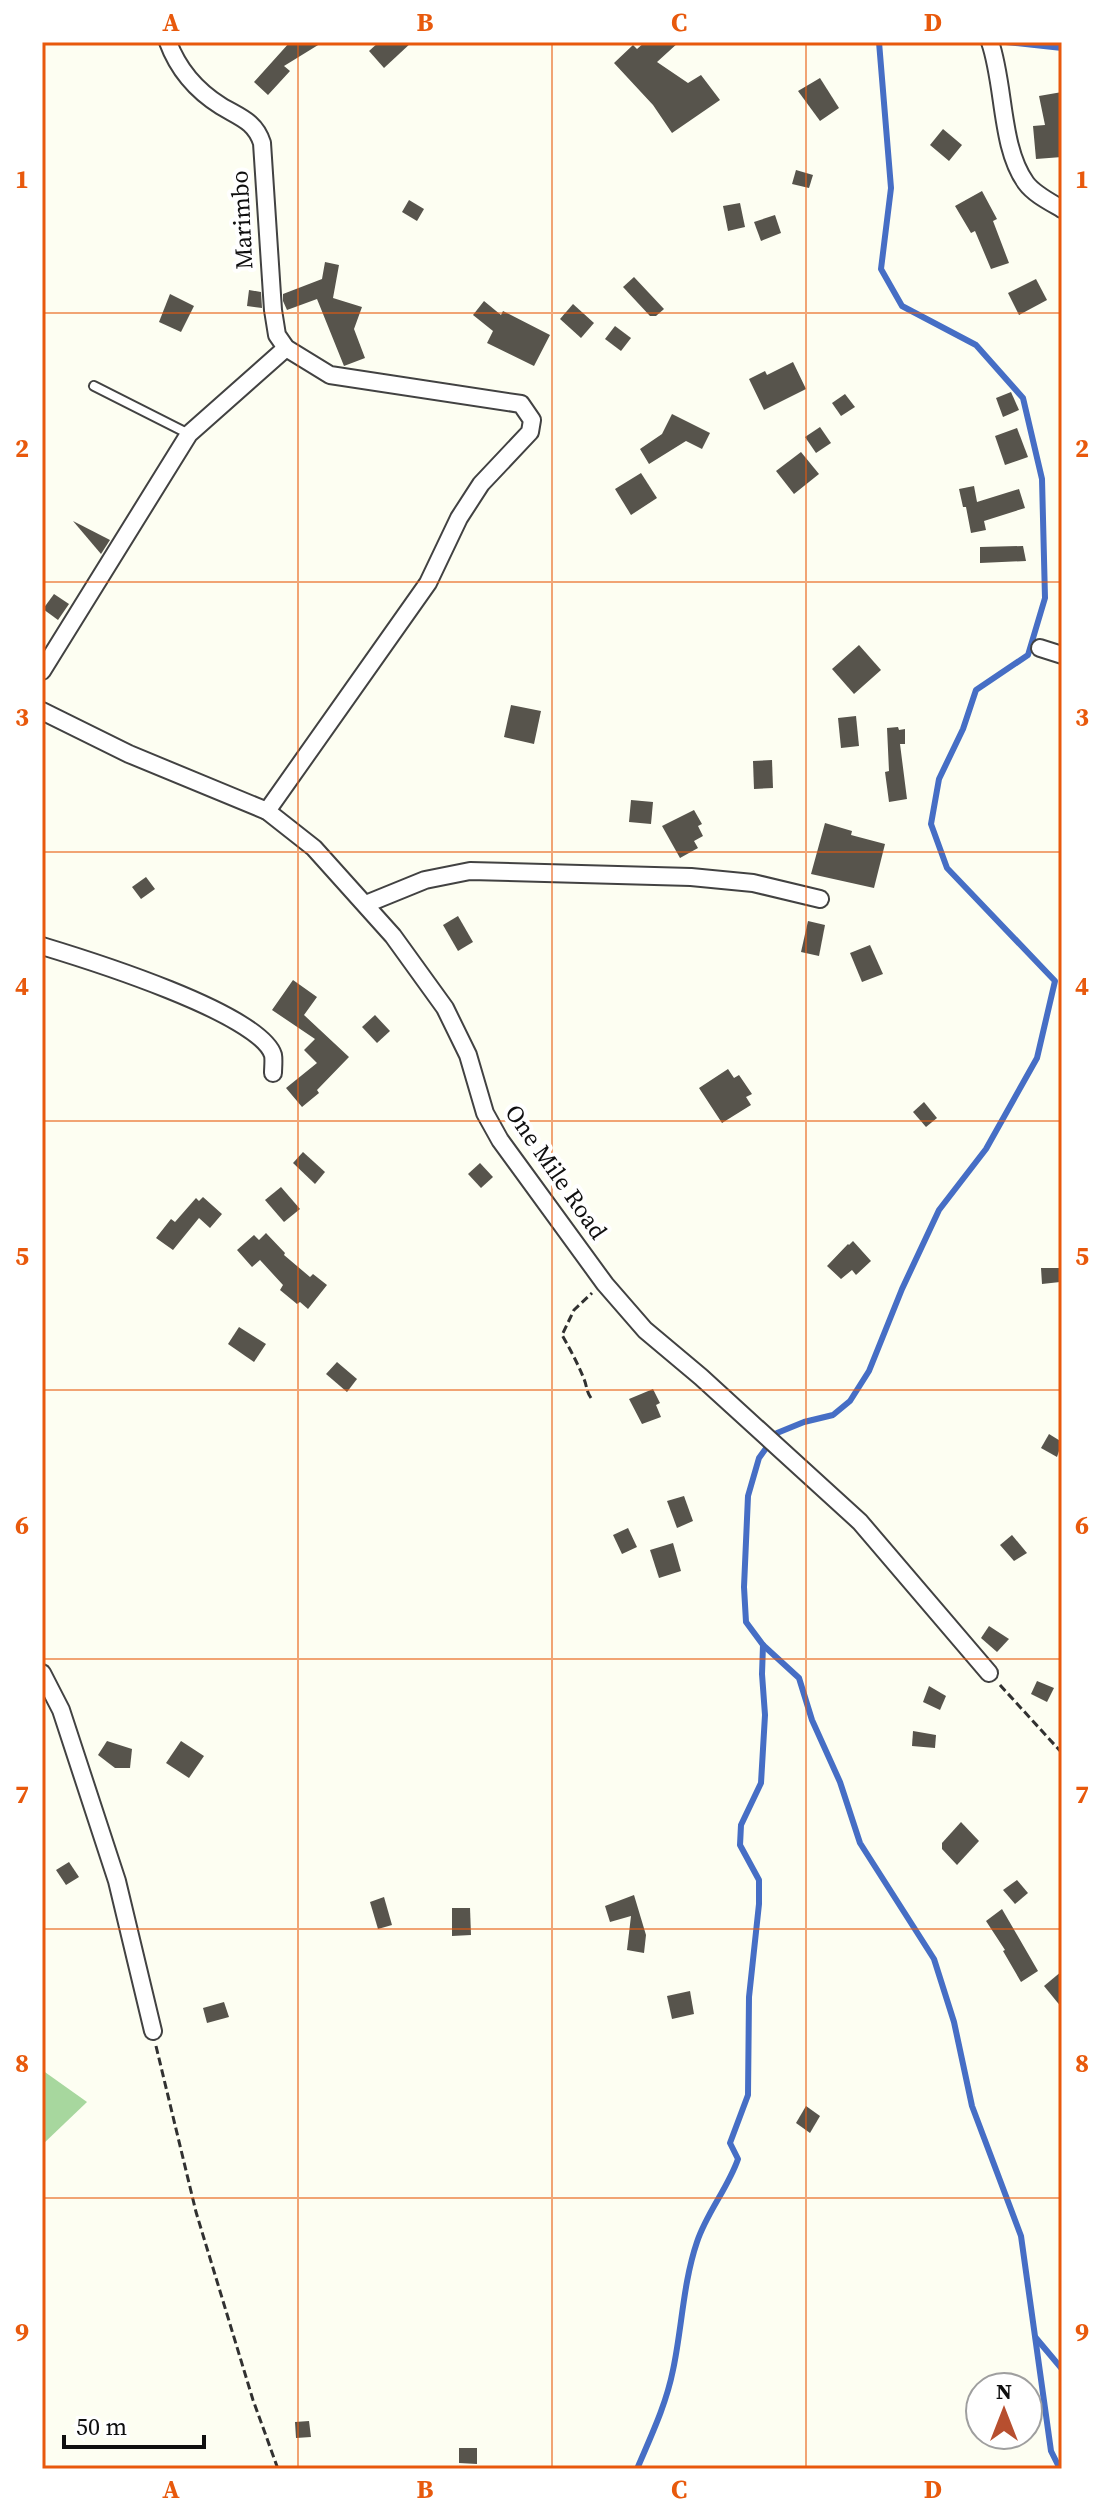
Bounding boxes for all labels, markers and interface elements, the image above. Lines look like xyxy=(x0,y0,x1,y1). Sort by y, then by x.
text: A xyxy=(162,4,180,40)
text: B xyxy=(417,4,434,40)
text: C xyxy=(671,4,687,40)
text: D xyxy=(924,4,942,40)
text: 1 xyxy=(15,161,29,197)
text: 1 xyxy=(1075,161,1089,197)
street label: Marimbo xyxy=(222,170,261,270)
text: 2 xyxy=(15,430,29,466)
text: 2 xyxy=(1075,430,1089,466)
text: 3 xyxy=(15,699,29,735)
text: 3 xyxy=(1075,699,1089,735)
text: 4 xyxy=(15,968,29,1004)
text: 4 xyxy=(1075,968,1089,1004)
street label: One Mile Road xyxy=(498,1098,615,1246)
text: 5 xyxy=(15,1238,29,1274)
text: 5 xyxy=(1075,1238,1089,1274)
text: 6 xyxy=(15,1507,29,1543)
text: 6 xyxy=(1075,1507,1089,1543)
text: 7 xyxy=(15,1776,29,1812)
text: 7 xyxy=(1075,1776,1089,1812)
text: 8 xyxy=(15,2045,29,2081)
text: 8 xyxy=(1075,2045,1089,2081)
text: 9 xyxy=(15,2314,29,2350)
text: 9 xyxy=(1075,2314,1089,2350)
north arrow xyxy=(964,2371,1044,2451)
text: N xyxy=(996,2376,1012,2406)
scale bar xyxy=(64,2399,204,2449)
text: 50 m xyxy=(76,2410,127,2443)
text: A xyxy=(162,2471,180,2507)
text: B xyxy=(417,2471,434,2507)
text: C xyxy=(671,2471,687,2507)
text: D xyxy=(924,2471,942,2507)

